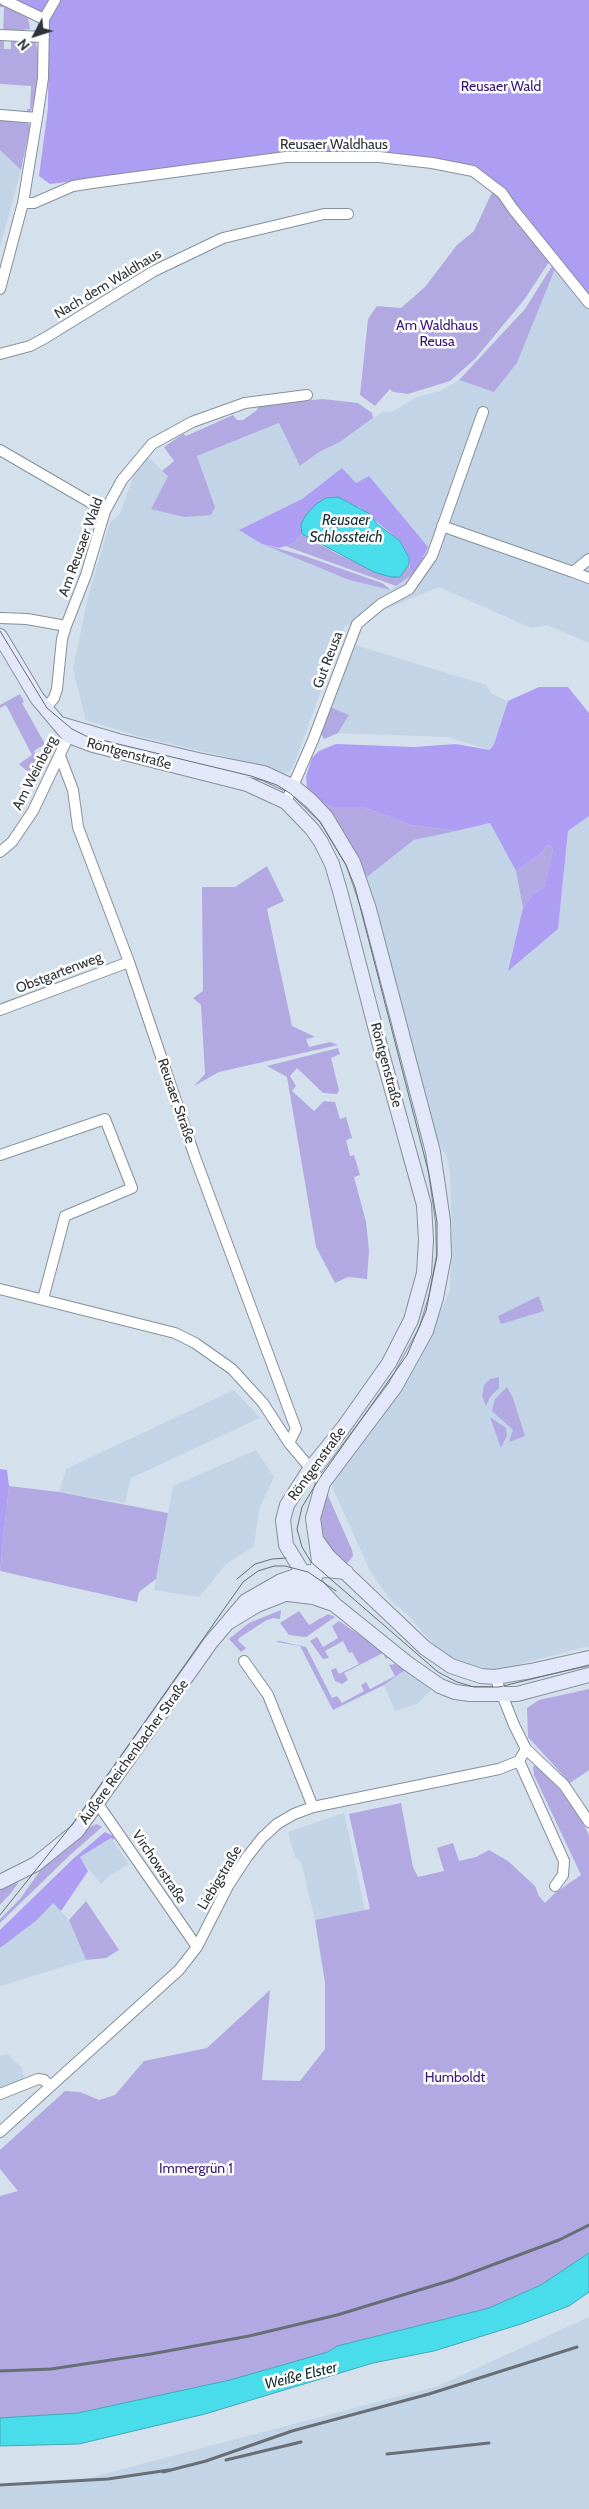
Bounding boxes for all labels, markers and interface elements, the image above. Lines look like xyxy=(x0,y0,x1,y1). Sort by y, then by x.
north arrow xyxy=(10,10,60,60)
text: N xyxy=(13,35,34,54)
park label: Reusaer Wald xyxy=(461,79,541,95)
street label: Reusaer Waldhaus xyxy=(280,137,388,153)
street label: Nach dem Waldhaus xyxy=(51,245,165,323)
park label: Am Waldhaus Reusa xyxy=(396,318,478,351)
street label: Am Reusaer Wald xyxy=(55,495,107,599)
water label: Reusaer Schlossteich xyxy=(309,512,383,547)
street label: Gut Reusa xyxy=(309,629,347,691)
street label: Am Weinberg xyxy=(9,733,61,813)
street label: Röntgenstraße xyxy=(85,735,173,773)
street label: Obstgartenweg xyxy=(14,949,104,997)
street label: Röntgenstraße xyxy=(367,1021,405,1109)
street label: Reusaer Straße xyxy=(154,1056,198,1146)
street label: Röntgenstraße xyxy=(285,1424,349,1504)
street label: Äußere Reichenbacher Straße xyxy=(76,1676,192,1828)
street label: Virchowstraße xyxy=(128,1827,190,1907)
street label: Liebigstraße xyxy=(194,1843,246,1913)
park label: Humboldt xyxy=(425,2070,485,2086)
park label: Immergrün 1 xyxy=(159,2161,233,2177)
water label: Weiße Elster xyxy=(263,2358,339,2394)

